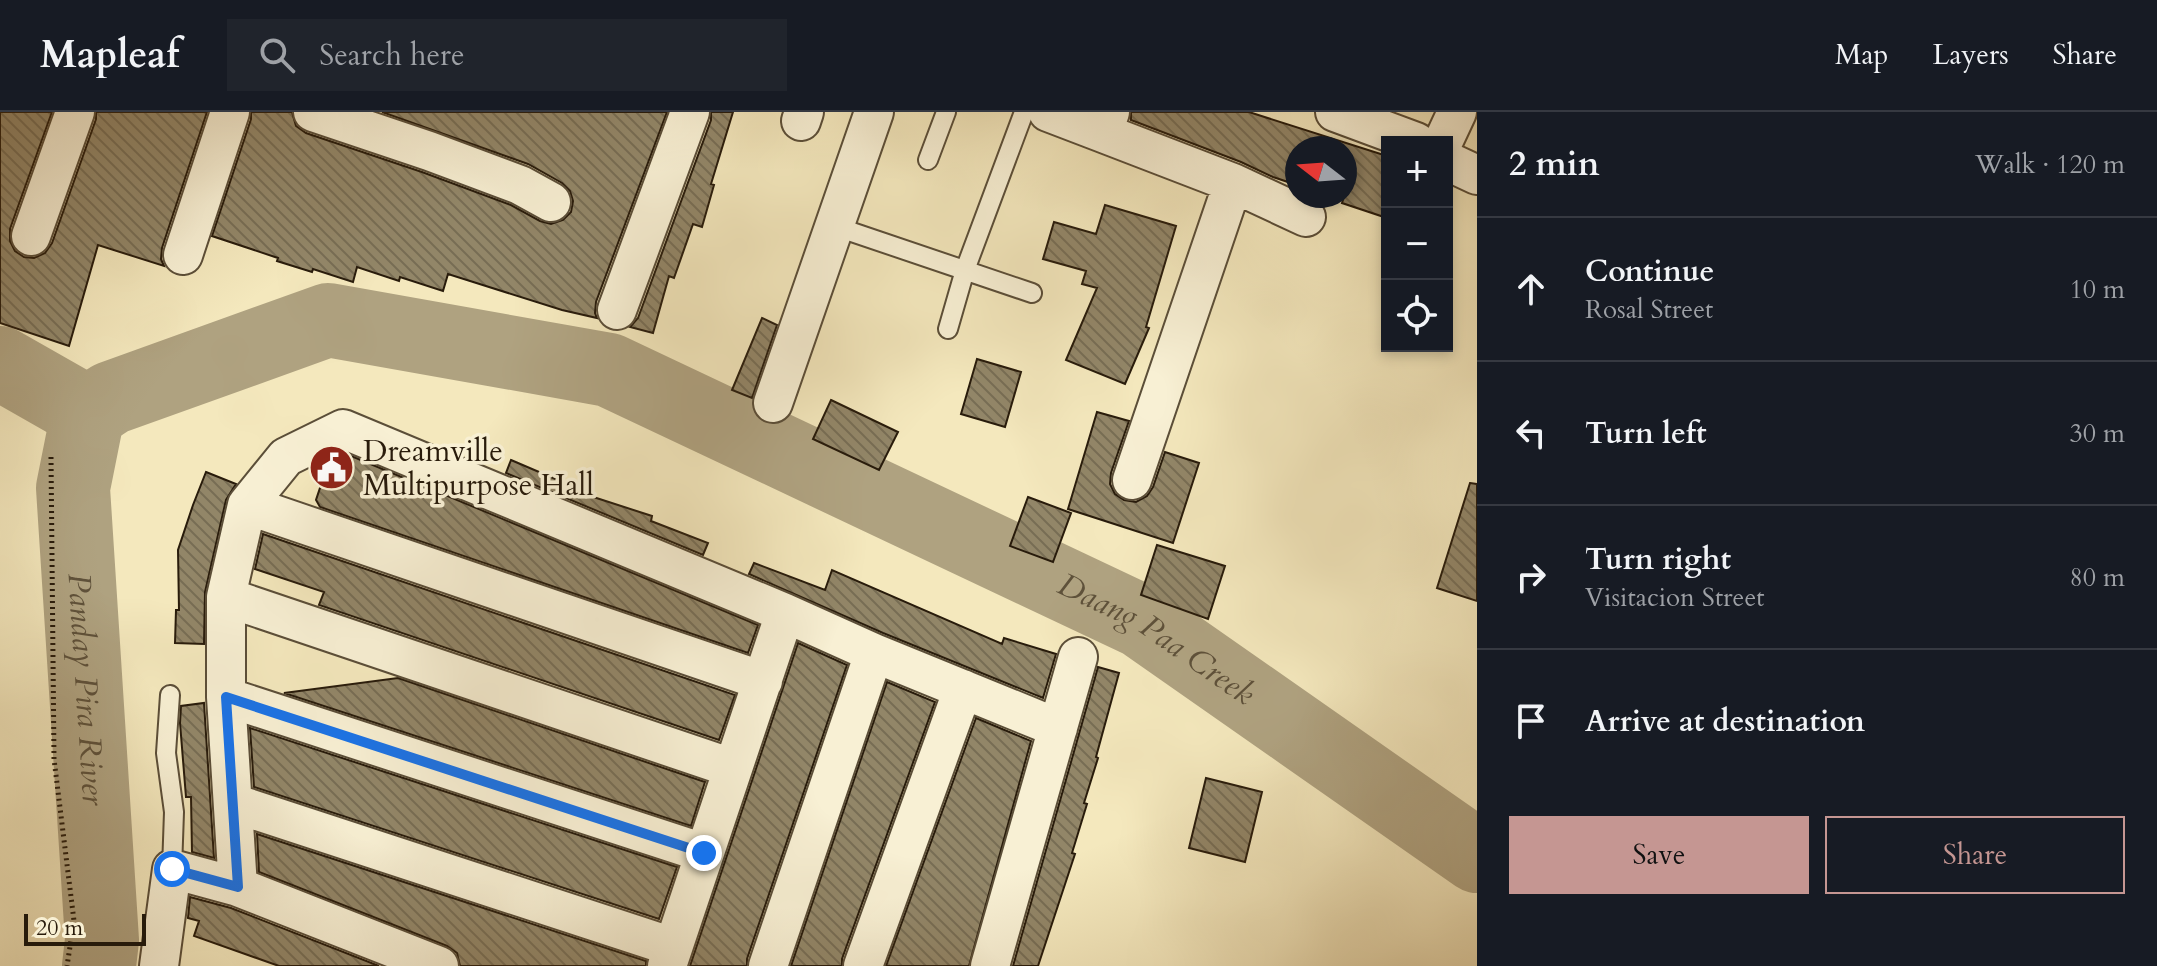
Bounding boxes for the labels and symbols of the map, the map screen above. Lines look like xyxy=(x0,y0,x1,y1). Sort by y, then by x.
north arrow xyxy=(1285,136,1357,208)
place label: Dreamville Multipurpose Hall xyxy=(363,431,594,506)
public building icon: Dreamville Multipurpose Hall xyxy=(308,444,356,492)
water label: Daang Paa Creek xyxy=(1051,563,1264,716)
water label: Panday Pira River xyxy=(57,572,115,808)
route end xyxy=(686,835,722,871)
route start xyxy=(154,851,190,887)
scale bar xyxy=(24,910,146,946)

